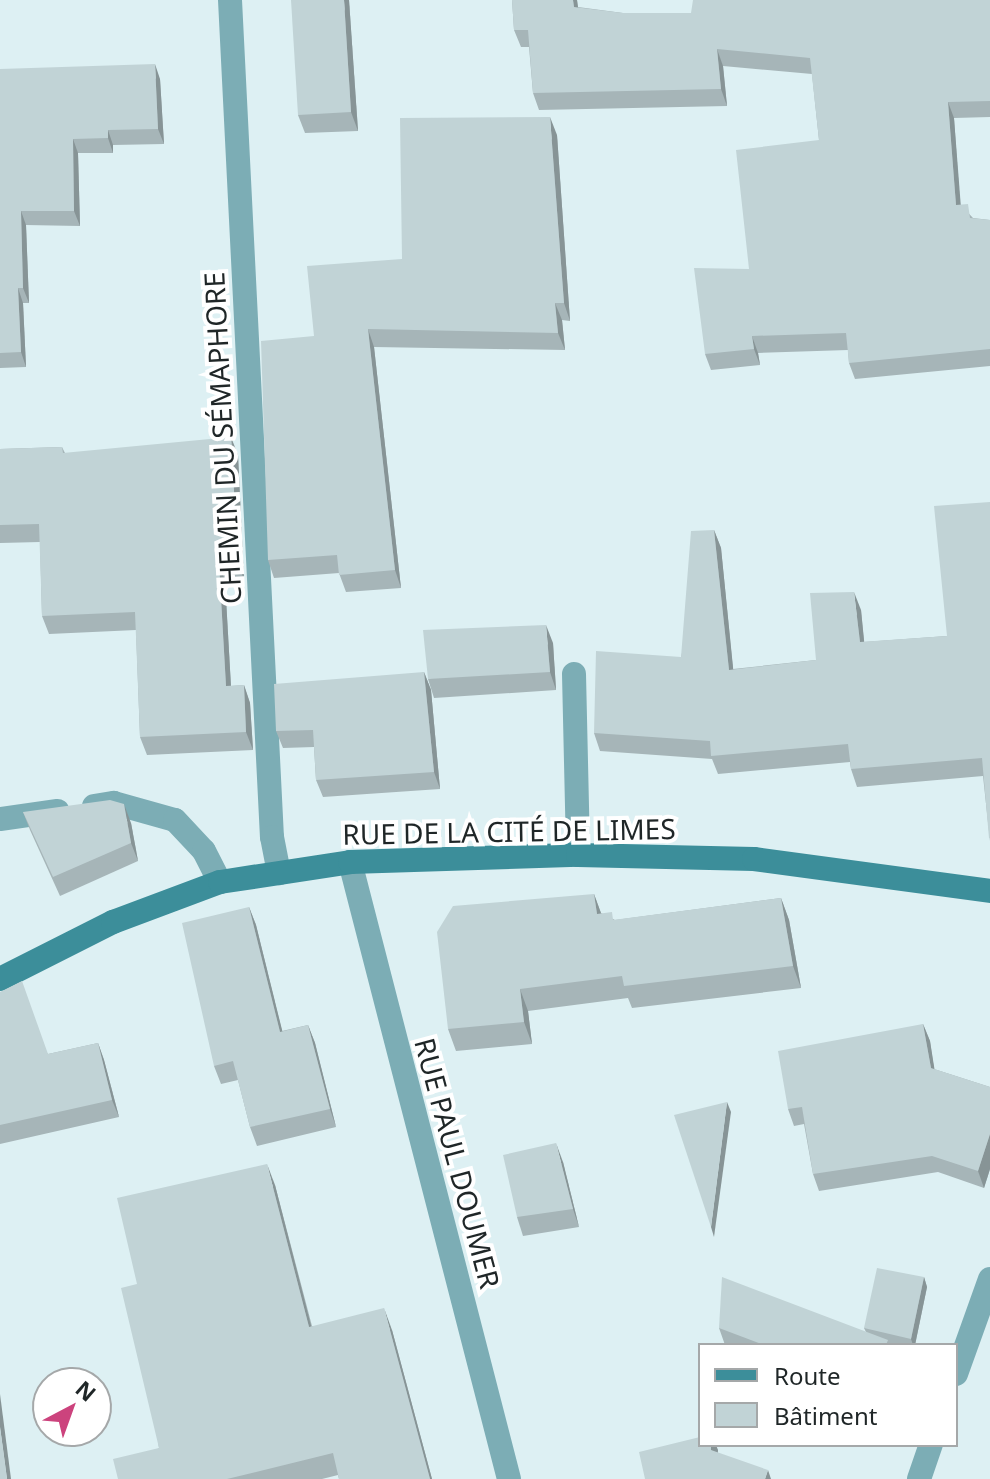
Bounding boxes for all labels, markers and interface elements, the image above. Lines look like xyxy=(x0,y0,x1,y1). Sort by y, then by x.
street label: CHEMIN DU SÉMAPHORE xyxy=(197,271,247,605)
street label: RUE DE LA CITÉ DE LIMES xyxy=(342,811,676,851)
street label: RUE PAUL DOUMER xyxy=(408,1034,508,1292)
legend xyxy=(698,1343,958,1447)
text: Route xyxy=(774,1359,840,1392)
north arrow xyxy=(32,1367,112,1447)
text: N xyxy=(70,1373,103,1408)
text: Bâtiment xyxy=(774,1399,877,1432)

